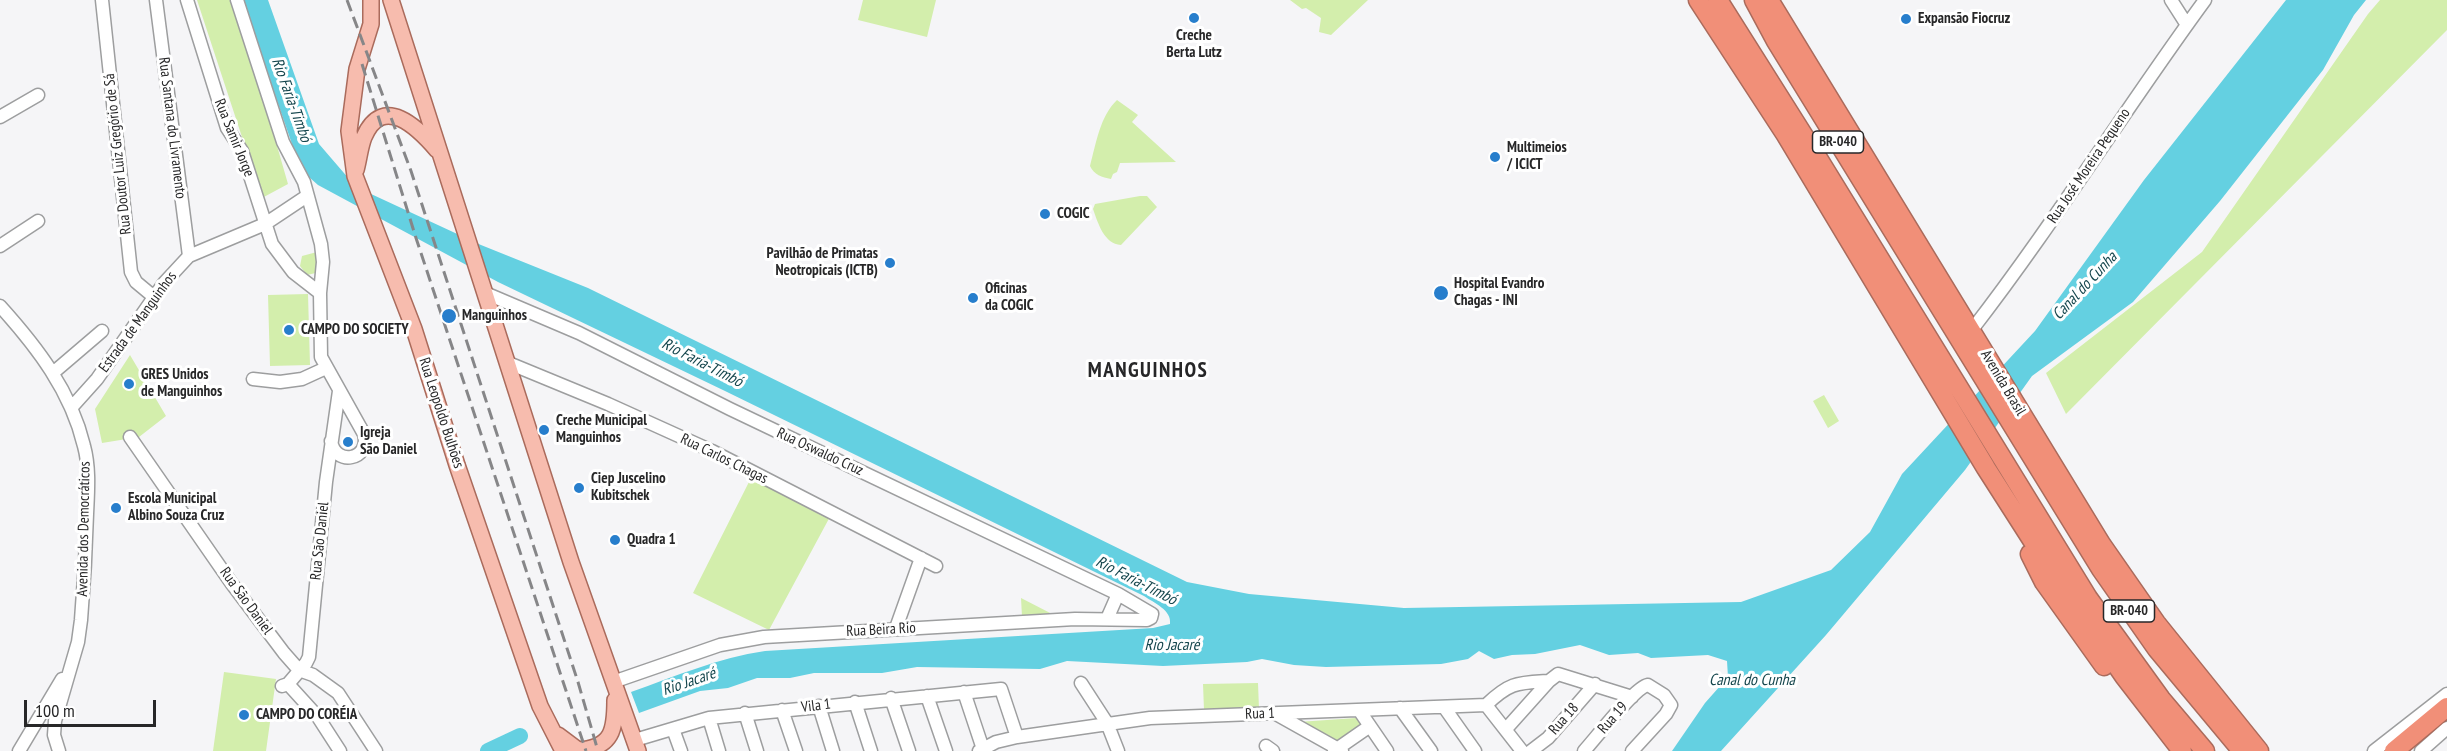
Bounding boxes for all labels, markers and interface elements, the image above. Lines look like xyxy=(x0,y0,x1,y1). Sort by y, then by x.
place label: Expansão Fiocruz xyxy=(1918,10,2010,28)
marker: Creche Berta Lutz xyxy=(1187,11,1201,25)
marker: Expansão Fiocruz xyxy=(1899,12,1913,26)
place label: Creche Berta Lutz xyxy=(1166,27,1222,62)
water label: Rio Faria-Timbó xyxy=(267,55,315,145)
street label: Rua Santana do Livramento xyxy=(154,56,190,200)
street label: Rua Doutor Luiz Gregório de Sá xyxy=(101,73,135,235)
street label: Rua Samir Jorge xyxy=(210,96,258,180)
street label: Rua José Moreira Pequeno xyxy=(2044,105,2134,227)
road number: BR-040 xyxy=(1812,131,1864,153)
place label: Multimeios / ICICT xyxy=(1507,139,1567,174)
marker: Multimeios / ICICT xyxy=(1488,150,1502,164)
place label: COGIC xyxy=(1057,205,1090,223)
marker: COGIC xyxy=(1038,207,1052,221)
place label: Pavilhão de Primatas Neotropicais (ICTB) xyxy=(767,245,878,280)
water label: Canal do Cunha xyxy=(2049,248,2121,324)
marker: Pavilhão de Primatas Neotropicais (ICTB) xyxy=(883,256,897,270)
street label: Estrada de Manguinhos xyxy=(95,268,181,376)
place label: Hospital Evandro Chagas - INI xyxy=(1454,275,1544,310)
place label: Oficinas da COGIC xyxy=(985,280,1034,315)
marker: Hospital Evandro Chagas - INI xyxy=(1432,284,1450,302)
marker: Oficinas da COGIC xyxy=(966,291,980,305)
marker: Manguinhos xyxy=(440,307,458,325)
place label: Manguinhos xyxy=(462,307,527,325)
place label: CAMPO DO SOCIETY xyxy=(301,321,409,339)
marker: CAMPO DO SOCIETY xyxy=(282,323,296,337)
water label: Rio Faria-Timbó xyxy=(658,334,746,392)
street label: Avenida Brasil xyxy=(1976,347,2030,419)
street label: Rua Leopoldo Bulhões xyxy=(415,355,467,471)
district label: MANGUINHOS xyxy=(1088,358,1208,384)
place label: GRES Unidos de Manguinhos xyxy=(141,366,222,401)
marker: GRES Unidos de Manguinhos xyxy=(122,377,136,391)
place label: Creche Municipal Manguinhos xyxy=(556,412,647,447)
marker: Creche Municipal Manguinhos xyxy=(537,423,551,437)
place label: Igreja São Daniel xyxy=(360,424,417,459)
street label: Rua Oswaldo Cruz xyxy=(774,424,866,480)
street label: Rua Carlos Chagas xyxy=(677,430,771,488)
marker: Igreja São Daniel xyxy=(341,435,355,449)
street label: Avenida dos Democráticos xyxy=(74,461,94,597)
place label: Ciep Juscelino Kubitschek xyxy=(591,470,666,505)
marker: Ciep Juscelino Kubitschek xyxy=(572,481,586,495)
place label: Escola Municipal Albino Souza Cruz xyxy=(128,490,224,525)
marker: Escola Municipal Albino Souza Cruz xyxy=(109,501,123,515)
street label: Rua Sāo Daniel xyxy=(307,501,333,581)
place label: Quadra 1 xyxy=(627,531,676,549)
marker: Quadra 1 xyxy=(608,533,622,547)
water label: Rio Faria-Timbó xyxy=(1092,552,1180,610)
street label: Rua São Daniel xyxy=(216,564,276,638)
road number: BR-040 xyxy=(2104,600,2154,622)
street label: Rua Beira Rio xyxy=(846,619,916,641)
water label: Rio Jacaré xyxy=(1145,635,1199,655)
water label: Rio Jacaré xyxy=(660,664,718,700)
water label: Canal do Cunha xyxy=(1709,670,1795,690)
scale bar xyxy=(27,688,159,726)
street label: Vila 1 xyxy=(800,695,832,717)
street label: Rua 19 xyxy=(1594,698,1632,738)
text: 100 m xyxy=(35,699,75,722)
street label: Rua 18 xyxy=(1545,699,1583,739)
street label: Rua 1 xyxy=(1245,704,1275,724)
place label: CAMPO DO CORÉIA xyxy=(256,706,357,724)
marker: CAMPO DO CORÉIA xyxy=(237,708,251,722)

